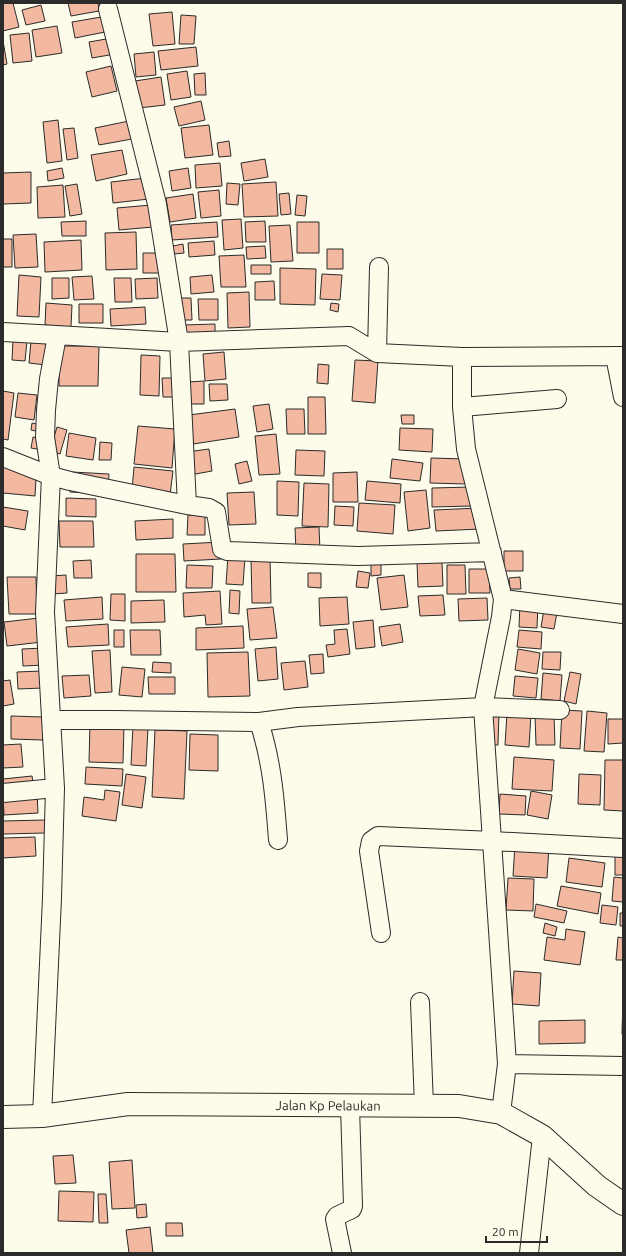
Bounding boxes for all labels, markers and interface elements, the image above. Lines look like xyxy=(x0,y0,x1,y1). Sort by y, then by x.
street label: Jalan Kp Pelaukan xyxy=(276,1098,381,1113)
scale bar xyxy=(486,1218,547,1244)
text: 20 m xyxy=(492,1225,519,1238)

